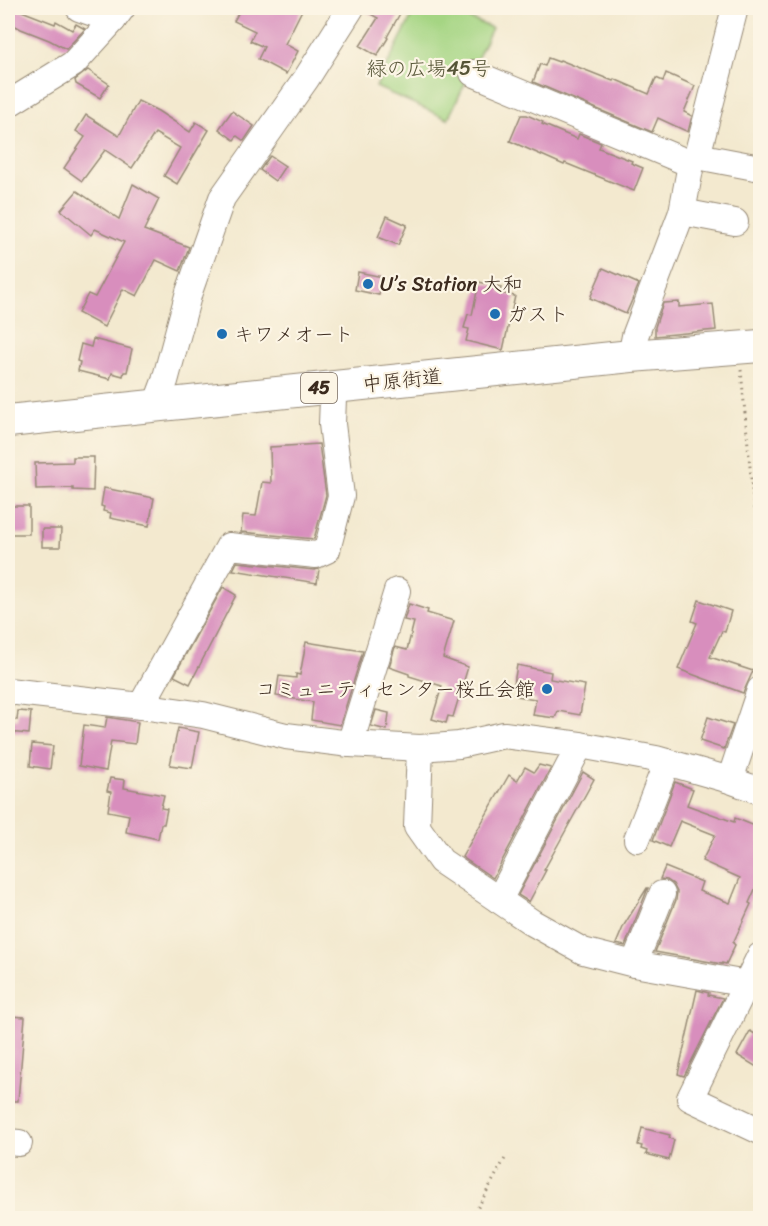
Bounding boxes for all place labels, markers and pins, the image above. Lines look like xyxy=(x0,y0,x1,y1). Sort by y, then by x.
place label: U’s Station 大和 xyxy=(380,267,522,302)
marker: U’s Station 大和 xyxy=(361,277,375,291)
place label: ガスト xyxy=(507,297,569,332)
marker: ガスト xyxy=(488,307,502,321)
place label: キワメオート xyxy=(234,317,354,352)
marker: キワメオート xyxy=(215,327,229,341)
place label: コミュニティセンター桜丘会館 xyxy=(256,672,535,707)
marker: コミュニティセンター桜丘会館 xyxy=(540,682,554,696)

